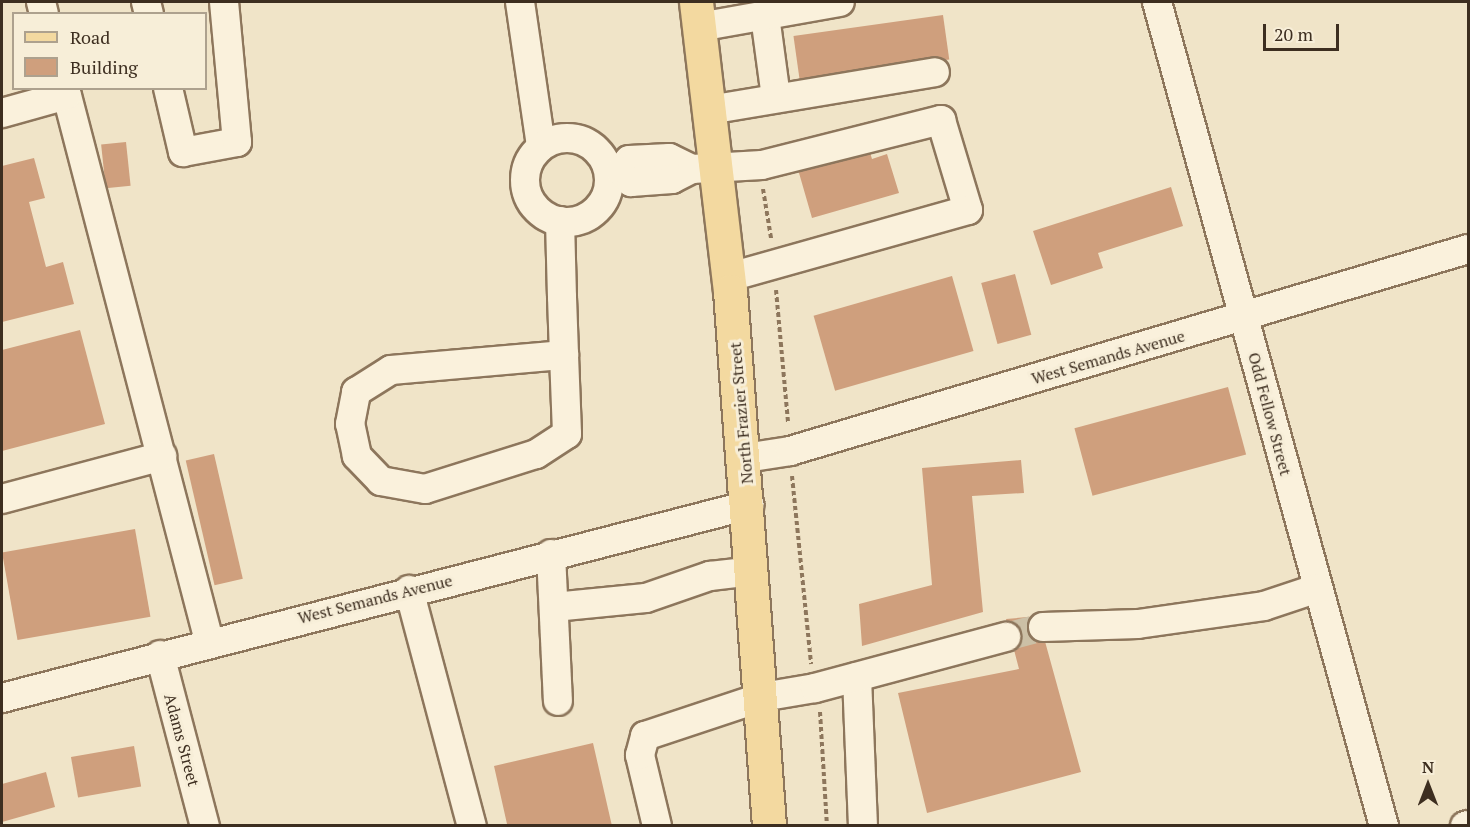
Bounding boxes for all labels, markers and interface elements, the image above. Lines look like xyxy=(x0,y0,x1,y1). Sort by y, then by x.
legend xyxy=(12,12,207,90)
scale bar xyxy=(1266,12,1342,50)
text: 20 m xyxy=(1274,22,1313,46)
text: Road xyxy=(70,25,110,49)
text: Building xyxy=(70,55,138,79)
street label: West Semands Avenue xyxy=(1029,326,1187,388)
street label: North Frazier Street xyxy=(725,341,757,485)
street label: Odd Fellow Street xyxy=(1244,350,1296,478)
street label: West Semands Avenue xyxy=(296,570,454,628)
street label: Adams Street xyxy=(160,692,204,788)
north arrow xyxy=(1398,755,1458,815)
text: N xyxy=(1422,756,1434,778)

